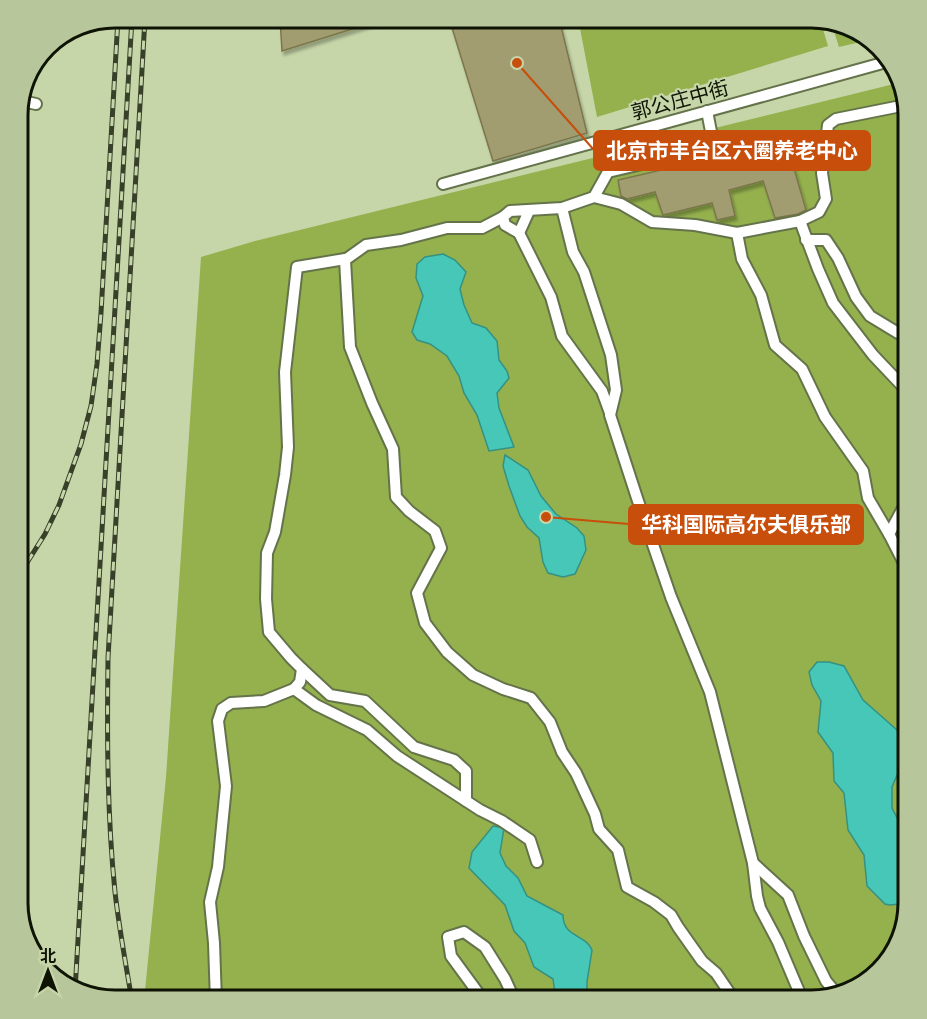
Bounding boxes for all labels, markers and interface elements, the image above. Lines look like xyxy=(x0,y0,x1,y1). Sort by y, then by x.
street label: 郭公庄中街 xyxy=(629,75,731,125)
callout: 北京市丰台区六圈养老中心 xyxy=(594,131,870,170)
text: 北京市丰台区六圈养老中心 xyxy=(606,138,858,163)
callout: 华科国际高尔夫俱乐部 xyxy=(629,505,863,544)
text: 华科国际高尔夫俱乐部 xyxy=(641,512,851,537)
north arrow xyxy=(18,941,78,1001)
text: 北 xyxy=(40,947,56,966)

